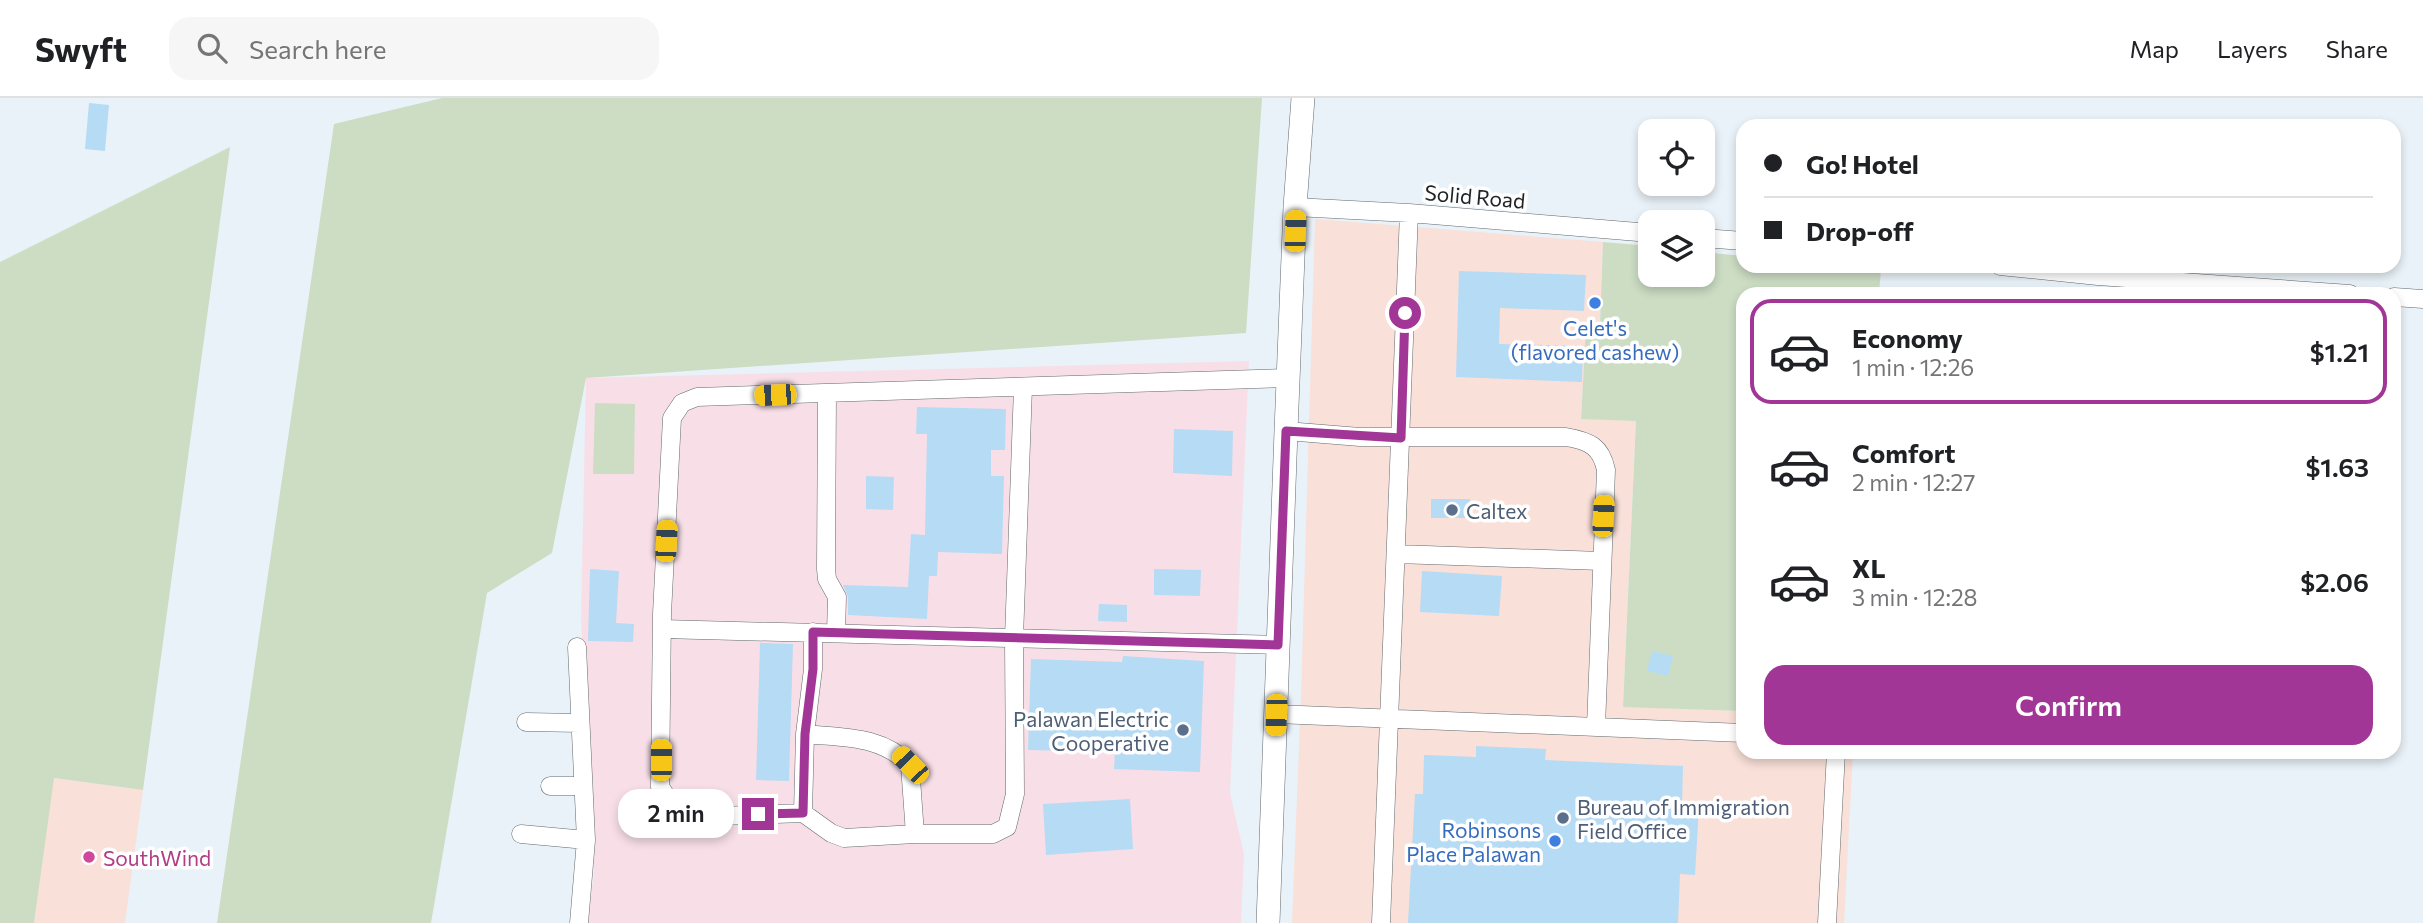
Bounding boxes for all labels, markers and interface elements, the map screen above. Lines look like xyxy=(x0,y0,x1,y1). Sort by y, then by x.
search box xyxy=(169,17,659,80)
text: Swyft xyxy=(35,28,127,69)
icon: search xyxy=(193,29,231,67)
text: Search here xyxy=(249,33,386,64)
text: Map xyxy=(2130,34,2179,63)
text: Layers xyxy=(2217,34,2288,63)
text: Share xyxy=(2326,34,2388,63)
map controls xyxy=(1638,119,1715,287)
button: locate xyxy=(1638,119,1715,196)
text: Go! Hotel xyxy=(1806,148,1919,179)
street label: Solid Road xyxy=(1424,179,1526,213)
car xyxy=(1284,210,1307,252)
button: layers xyxy=(1638,210,1715,287)
text: Drop-off xyxy=(1806,215,1913,246)
marker: Celet's (flavored cashew) xyxy=(1587,295,1603,311)
route start xyxy=(1389,297,1421,329)
place label: Celet's (flavored cashew) xyxy=(1511,315,1679,364)
icon: car xyxy=(1768,320,1831,383)
text: Economy xyxy=(1852,322,1963,353)
text: $1.21 xyxy=(2310,336,2369,367)
text: 1 min · 12:26 xyxy=(1852,353,1974,381)
car xyxy=(754,384,797,406)
icon: car xyxy=(1768,435,1831,498)
text: Comfort xyxy=(1852,437,1955,468)
text: $1.63 xyxy=(2306,451,2369,482)
text: 2 min · 12:27 xyxy=(1852,468,1975,496)
car xyxy=(1592,494,1615,538)
place label: Caltex xyxy=(1466,498,1527,523)
marker: Caltex xyxy=(1444,502,1460,518)
car xyxy=(655,519,678,563)
icon: car xyxy=(1768,550,1831,613)
text: XL xyxy=(1852,552,1886,583)
text: $2.06 xyxy=(2300,566,2369,597)
text: 3 min · 12:28 xyxy=(1852,583,1978,611)
button: Confirm xyxy=(1764,665,2373,745)
car xyxy=(1265,694,1288,736)
place label: Palawan Electric Cooperative xyxy=(1013,706,1169,755)
marker: Palawan Electric Cooperative xyxy=(1175,722,1191,738)
car xyxy=(651,739,672,781)
car xyxy=(888,743,933,787)
callout: 2 min xyxy=(618,790,734,838)
place label: Bureau of Immigration Field Office xyxy=(1577,794,1790,843)
route end xyxy=(742,798,774,830)
text: 2 min xyxy=(648,799,704,827)
marker: Bureau of Immigration Field Office xyxy=(1555,810,1571,826)
place label: Robinsons Place Palawan xyxy=(1406,817,1541,866)
marker: Robinsons Place Palawan xyxy=(1547,833,1563,849)
place label: SouthWind xyxy=(103,845,211,870)
marker: SouthWind xyxy=(81,849,97,865)

